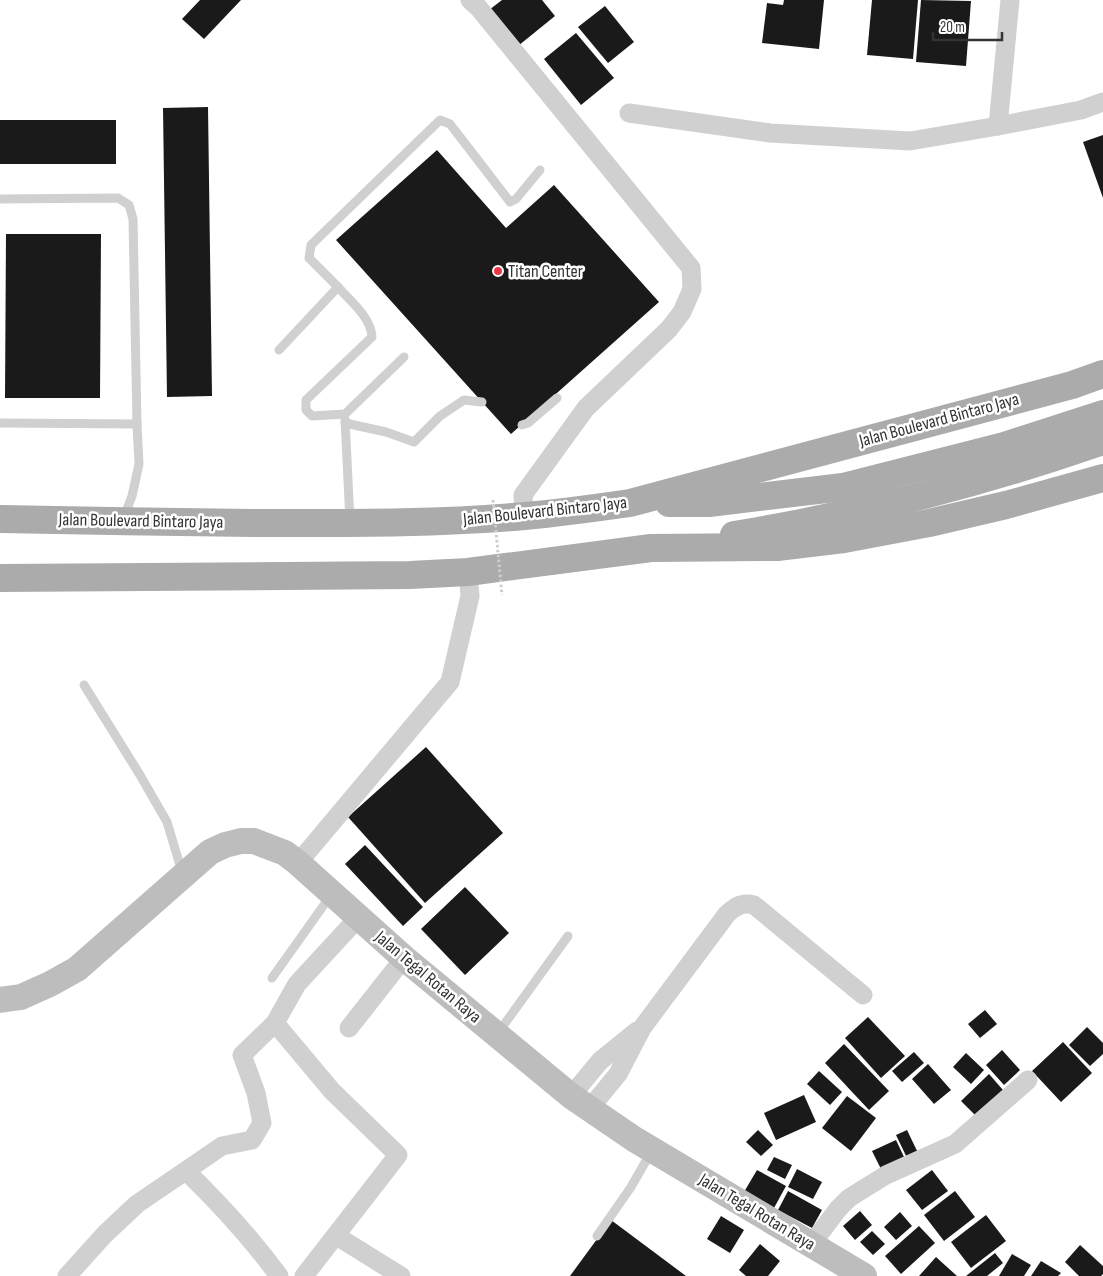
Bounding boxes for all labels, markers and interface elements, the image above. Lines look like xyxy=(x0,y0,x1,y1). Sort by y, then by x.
scale bar xyxy=(933,10,1002,42)
text: 20 m xyxy=(940,18,965,37)
place label: Titan Center xyxy=(508,261,583,282)
marker: Titan Center xyxy=(492,265,504,277)
street label: Jalan Boulevard Bintaro Jaya xyxy=(856,389,1021,452)
street label: Jalan Boulevard Bintaro Jaya xyxy=(461,492,628,530)
street label: Jalan Boulevard Bintaro Jaya xyxy=(58,509,224,533)
street label: Jalan Tegal Rotan Raya xyxy=(370,926,485,1027)
street label: Jalan Tegal Rotan Raya xyxy=(694,1169,819,1255)

